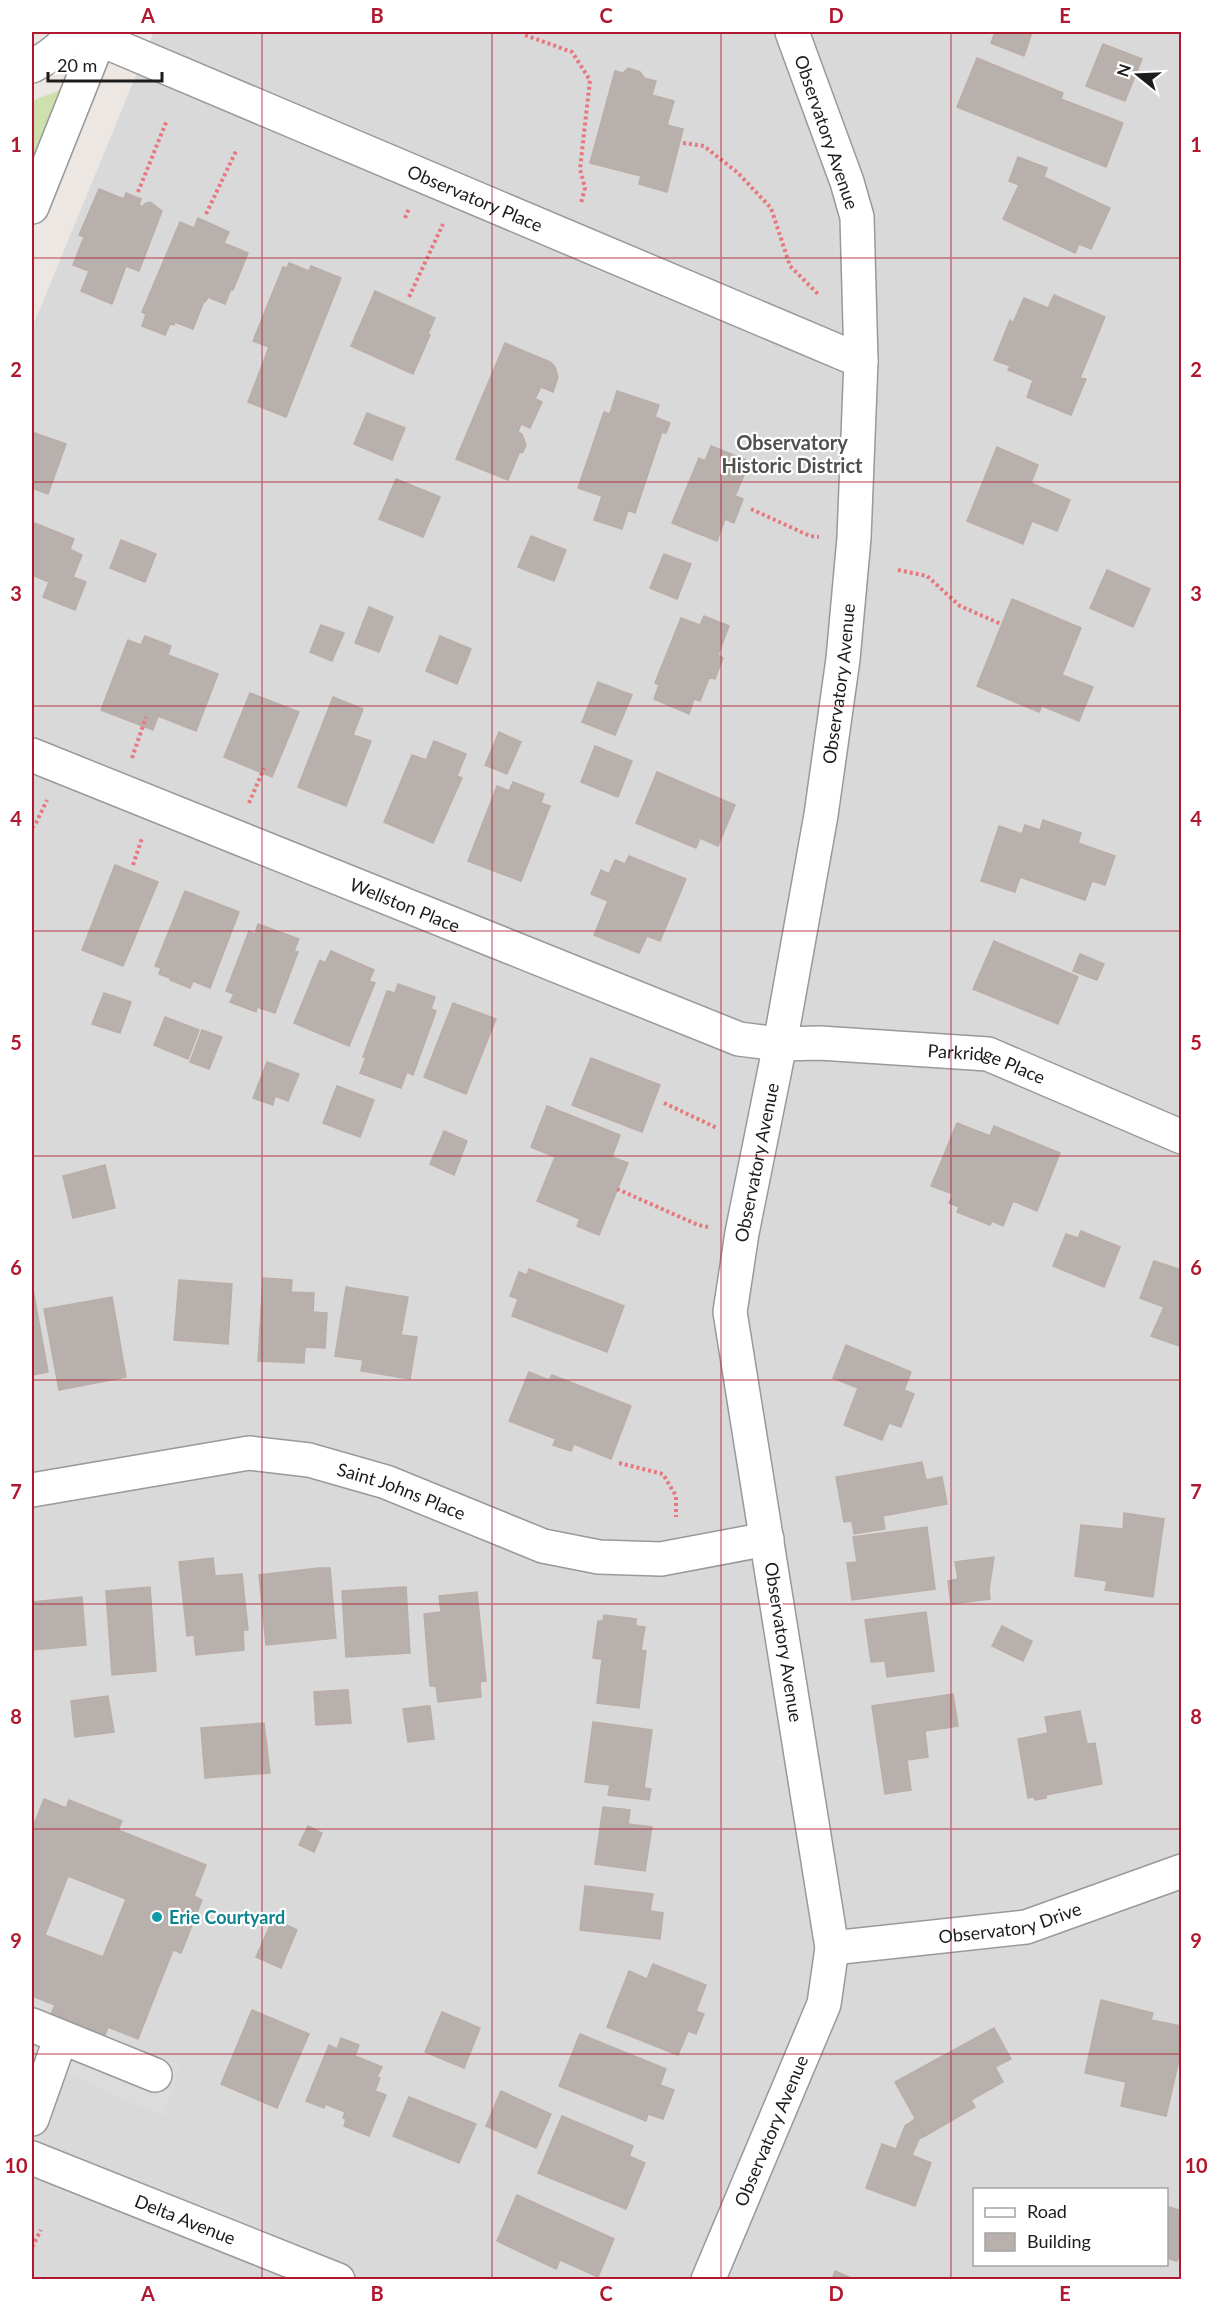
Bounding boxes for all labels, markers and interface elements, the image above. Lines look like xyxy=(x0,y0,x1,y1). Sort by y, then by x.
text: A xyxy=(140,3,155,27)
text: B xyxy=(370,3,384,27)
text: C xyxy=(599,3,613,27)
text: D xyxy=(828,3,844,27)
text: E xyxy=(1059,3,1071,27)
scale bar xyxy=(48,45,162,83)
north arrow xyxy=(1108,45,1168,105)
street label: Observatory Avenue xyxy=(790,52,864,212)
text: 20 m xyxy=(57,54,97,76)
text: N xyxy=(1112,61,1134,79)
text: 1 xyxy=(10,132,22,156)
text: 1 xyxy=(1190,132,1202,156)
street label: Observatory Place xyxy=(404,160,546,236)
text: 2 xyxy=(10,357,22,381)
text: 2 xyxy=(1190,357,1202,381)
district label: Observatory Historic District xyxy=(722,430,863,477)
text: 3 xyxy=(10,581,22,605)
text: 3 xyxy=(1190,581,1202,605)
street label: Observatory Avenue xyxy=(817,602,859,765)
text: 4 xyxy=(10,806,22,830)
text: 4 xyxy=(1190,806,1202,830)
street label: Wellston Place xyxy=(347,873,463,937)
text: 5 xyxy=(10,1030,22,1054)
text: 5 xyxy=(1190,1030,1202,1054)
street label: Parkridge Place xyxy=(927,1039,1049,1088)
street label: Observatory Avenue xyxy=(730,1081,783,1243)
text: 6 xyxy=(10,1255,22,1279)
text: 6 xyxy=(1190,1255,1202,1279)
street label: Saint Johns Place xyxy=(335,1458,469,1524)
text: 7 xyxy=(10,1479,22,1503)
text: 7 xyxy=(1190,1479,1202,1503)
street label: Observatory Avenue xyxy=(760,1560,808,1724)
text: 8 xyxy=(10,1704,22,1728)
text: 8 xyxy=(1190,1704,1202,1728)
street label: Observatory Drive xyxy=(937,1897,1084,1947)
place label: Erie Courtyard xyxy=(169,1906,285,1928)
marker: Erie Courtyard xyxy=(150,1910,164,1924)
text: 9 xyxy=(10,1928,22,1952)
text: 9 xyxy=(1190,1928,1202,1952)
street label: Observatory Avenue xyxy=(729,2052,812,2210)
text: 10 xyxy=(4,2153,28,2177)
text: 10 xyxy=(1184,2153,1208,2177)
legend xyxy=(973,2188,1168,2266)
street label: Delta Avenue xyxy=(132,2189,239,2249)
text: Road xyxy=(1027,2200,1067,2222)
text: Building xyxy=(1027,2230,1091,2252)
text: A xyxy=(140,2281,155,2305)
text: B xyxy=(370,2281,384,2305)
text: C xyxy=(599,2281,613,2305)
text: D xyxy=(828,2281,844,2305)
text: E xyxy=(1059,2281,1071,2305)

